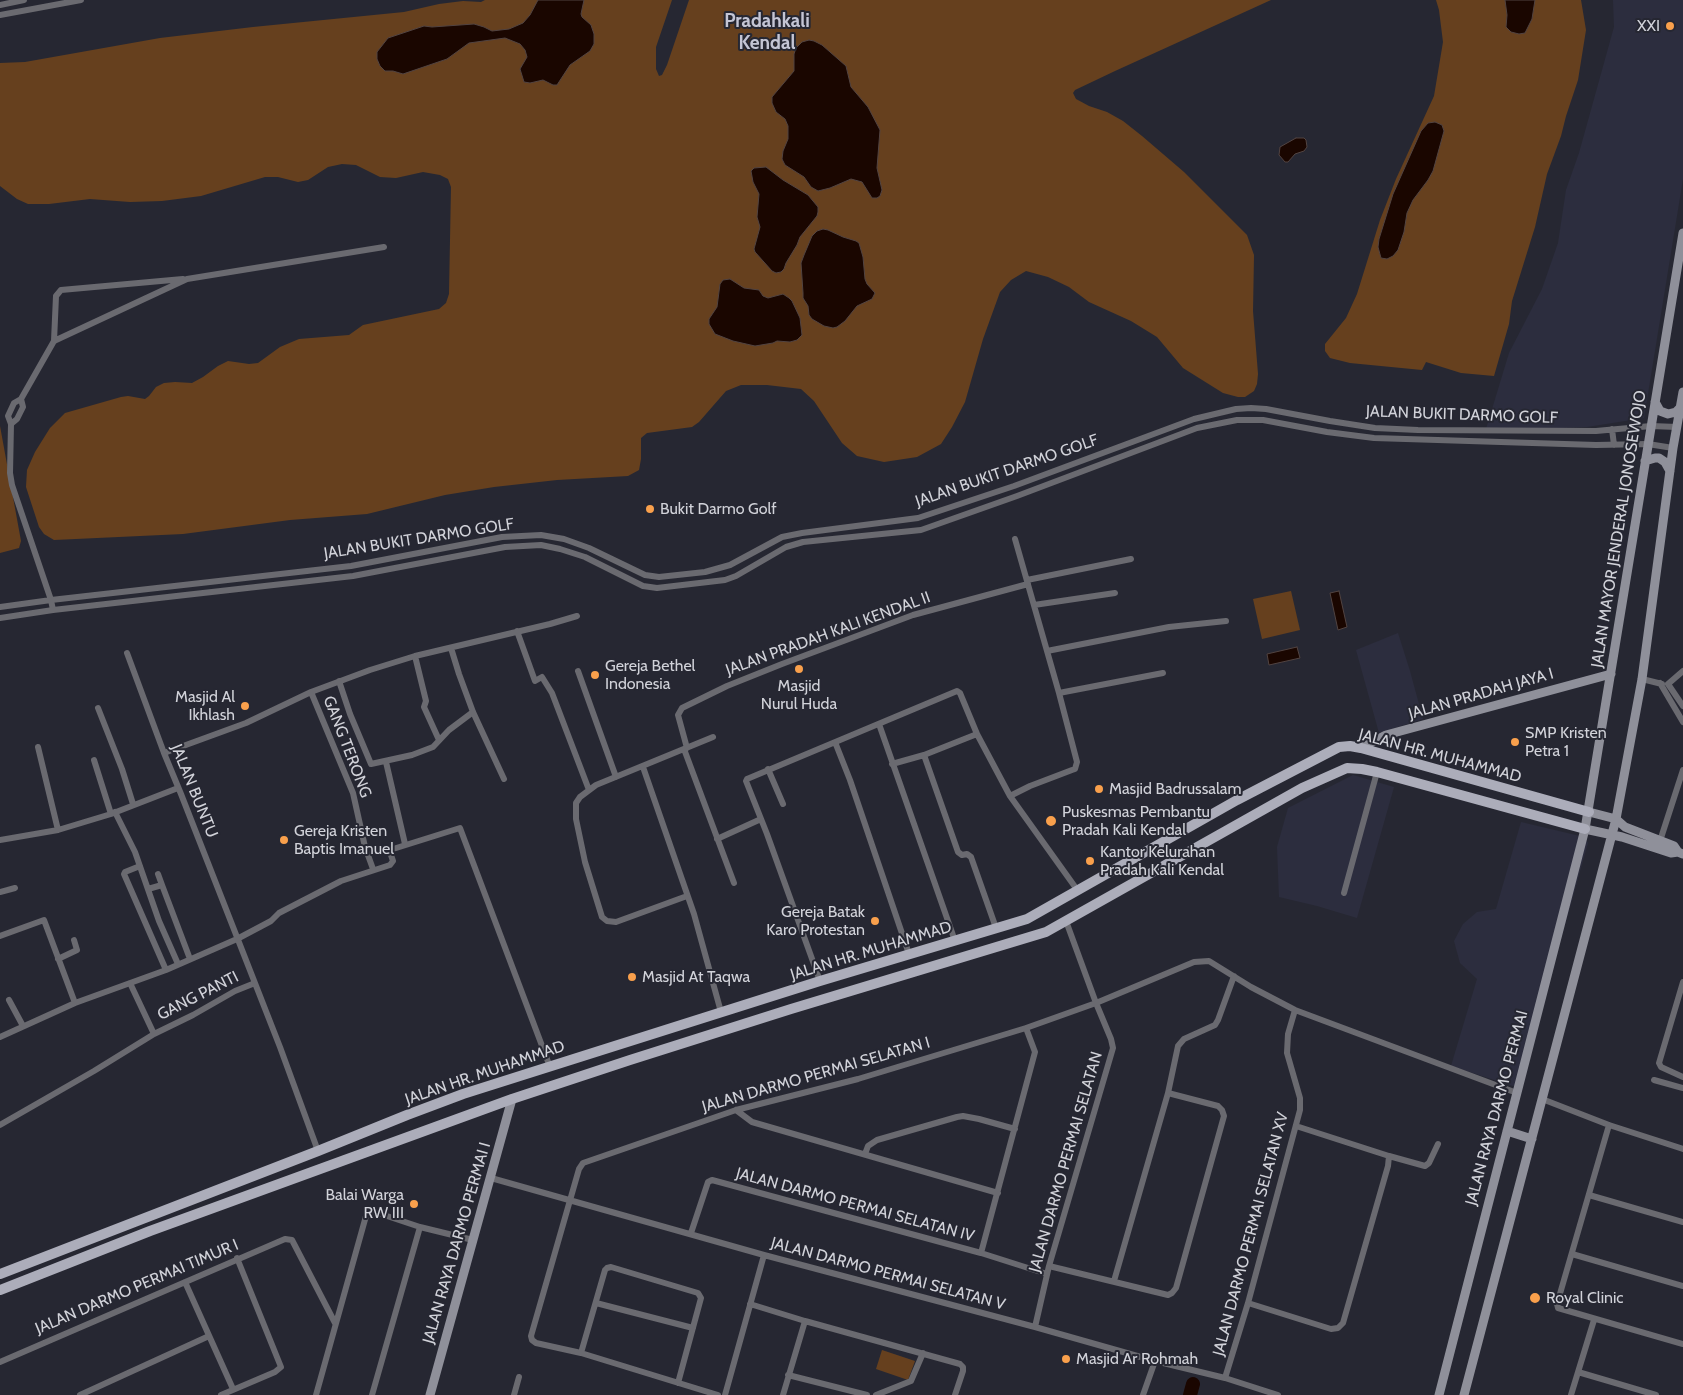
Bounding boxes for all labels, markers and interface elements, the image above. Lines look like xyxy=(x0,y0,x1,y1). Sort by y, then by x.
district label: Pradahkali Kendal xyxy=(724,10,810,54)
place label: XXI xyxy=(1637,16,1660,36)
marker: XXI xyxy=(1664,20,1676,32)
street label: JALAN MAYOR JENDERAL JONOSEWOJO xyxy=(1588,389,1650,669)
street label: JALAN BUKIT DARMO GOLF xyxy=(1366,402,1558,428)
street label: JALAN BUKIT DARMO GOLF xyxy=(913,431,1101,511)
place label: Bukit Darmo Golf xyxy=(660,499,777,519)
marker: Bukit Darmo Golf xyxy=(644,503,656,515)
street label: JALAN BUKIT DARMO GOLF xyxy=(323,514,515,564)
street label: JALAN PRADAH KALI KENDAL II xyxy=(723,588,933,680)
place label: Gereja Bethel Indonesia xyxy=(605,656,695,694)
marker: Masjid Nurul Huda xyxy=(793,663,805,675)
street label: JALAN PRADAH JAYA I xyxy=(1406,664,1556,724)
marker: Gereja Bethel Indonesia xyxy=(589,669,601,681)
place label: Masjid Nurul Huda xyxy=(761,676,837,714)
place label: Masjid Al Ikhlash xyxy=(175,687,235,725)
street label: GANG TERONG xyxy=(319,693,375,801)
marker: Masjid Al Ikhlash xyxy=(239,700,251,712)
place label: SMP Kristen Petra 1 xyxy=(1525,723,1607,761)
street label: JALAN HR. MUHAMMAD xyxy=(1357,725,1523,787)
marker: SMP Kristen Petra 1 xyxy=(1509,736,1521,748)
street label: JALAN BUNTU xyxy=(167,741,221,841)
place label: Masjid Badrussalam xyxy=(1109,779,1241,799)
marker: Masjid Badrussalam xyxy=(1093,783,1105,795)
place label: Puskesmas Pembantu Pradah Kali Kendal xyxy=(1062,802,1210,840)
marker: Puskesmas Pembantu Pradah Kali Kendal xyxy=(1044,814,1058,828)
place label: Gereja Kristen Baptis Imanuel xyxy=(294,821,394,859)
marker: Gereja Kristen Baptis Imanuel xyxy=(278,834,290,846)
place label: Kantor Kelurahan Pradah Kali Kendal xyxy=(1100,842,1224,880)
marker: Kantor Kelurahan Pradah Kali Kendal xyxy=(1084,855,1096,867)
place label: Gereja Batak Karo Protestan xyxy=(766,902,865,940)
marker: Gereja Batak Karo Protestan xyxy=(869,915,881,927)
street label: JALAN HR. MUHAMMAD xyxy=(788,917,954,985)
street label: GANG PANTI xyxy=(154,967,242,1025)
place label: Masjid At Taqwa xyxy=(642,967,750,987)
marker: Masjid At Taqwa xyxy=(626,971,638,983)
street label: JALAN RAYA DARMO PERMAI xyxy=(1462,1008,1532,1208)
street label: JALAN DARMO PERMAI SELATAN I xyxy=(700,1033,932,1117)
street label: JALAN HR. MUHAMMAD xyxy=(403,1037,567,1109)
street label: JALAN DARMO PERMAI SELATAN xyxy=(1025,1049,1107,1275)
street label: JALAN DARMO PERMAI SELATAN XV xyxy=(1209,1110,1293,1358)
street label: JALAN RAYA DARMO PERMAI I xyxy=(419,1140,495,1346)
street label: JALAN DARMO PERMAI SELATAN IV xyxy=(734,1164,976,1246)
place label: Balai Warga RW III xyxy=(326,1185,404,1223)
marker: Balai Warga RW III xyxy=(408,1198,420,1210)
street label: JALAN DARMO PERMAI SELATAN V xyxy=(769,1233,1007,1315)
street label: JALAN DARMO PERMAI TIMUR I xyxy=(32,1235,242,1339)
place label: Royal Clinic xyxy=(1546,1288,1624,1308)
marker: Royal Clinic xyxy=(1528,1291,1542,1305)
place label: Masjid Ar Rohmah xyxy=(1076,1349,1198,1369)
marker: Masjid Ar Rohmah xyxy=(1060,1353,1072,1365)

